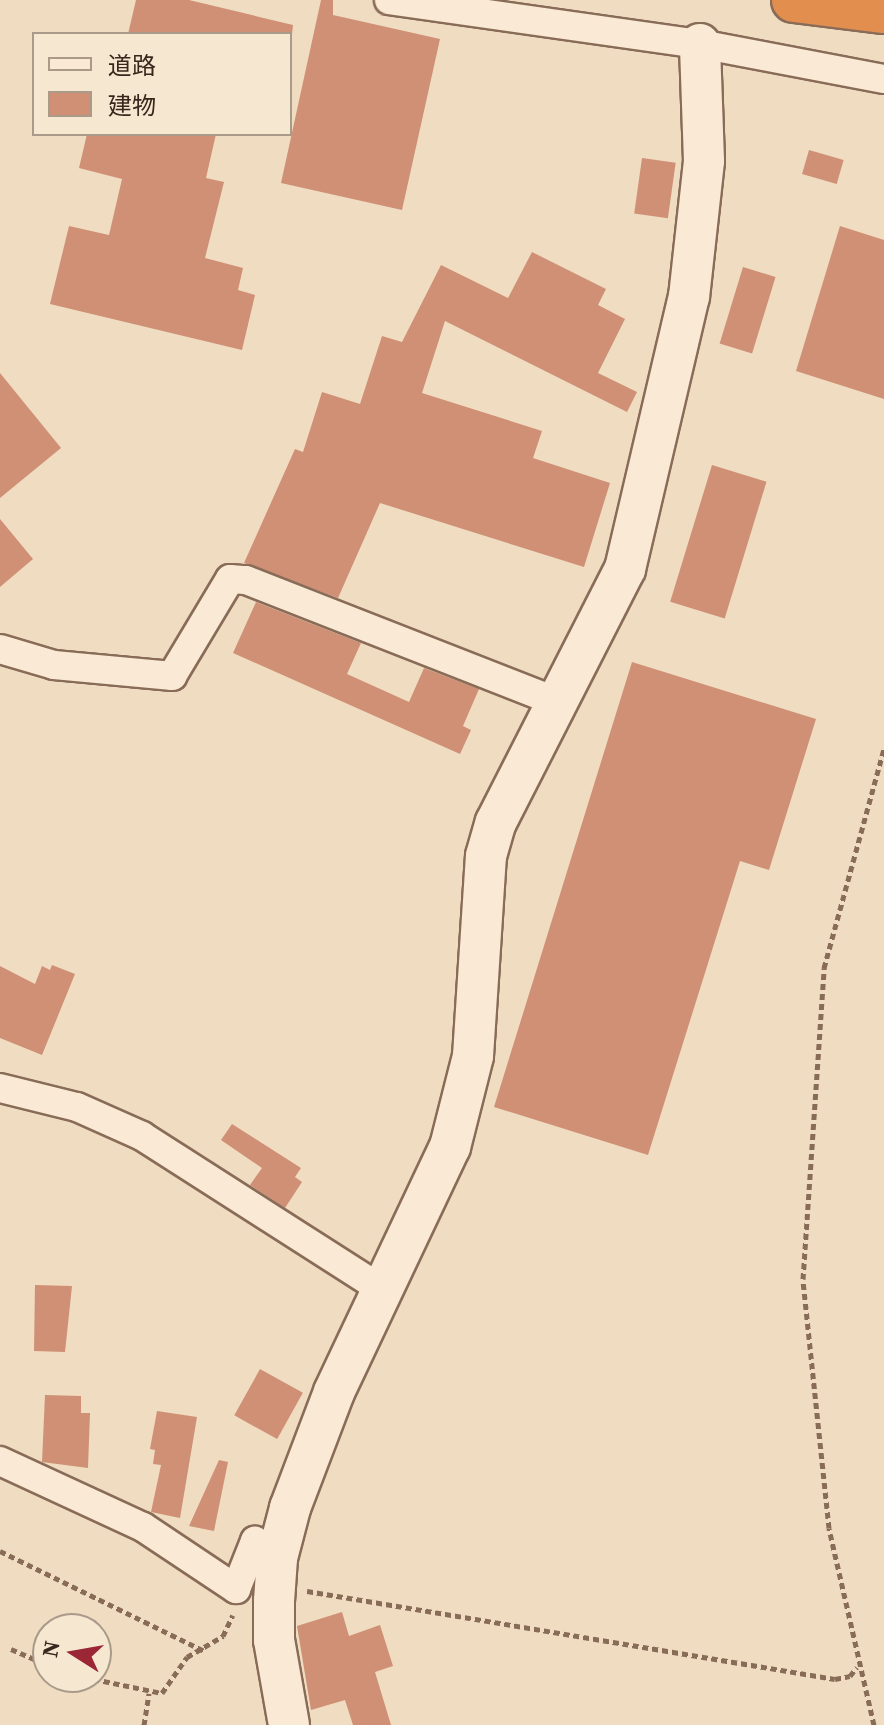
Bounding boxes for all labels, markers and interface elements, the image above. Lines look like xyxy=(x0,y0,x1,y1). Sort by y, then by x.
legend xyxy=(32,32,292,136)
text: 道路 xyxy=(108,49,156,82)
text: 建物 xyxy=(108,89,156,122)
north arrow xyxy=(32,1613,112,1693)
text: N xyxy=(34,1638,67,1660)

